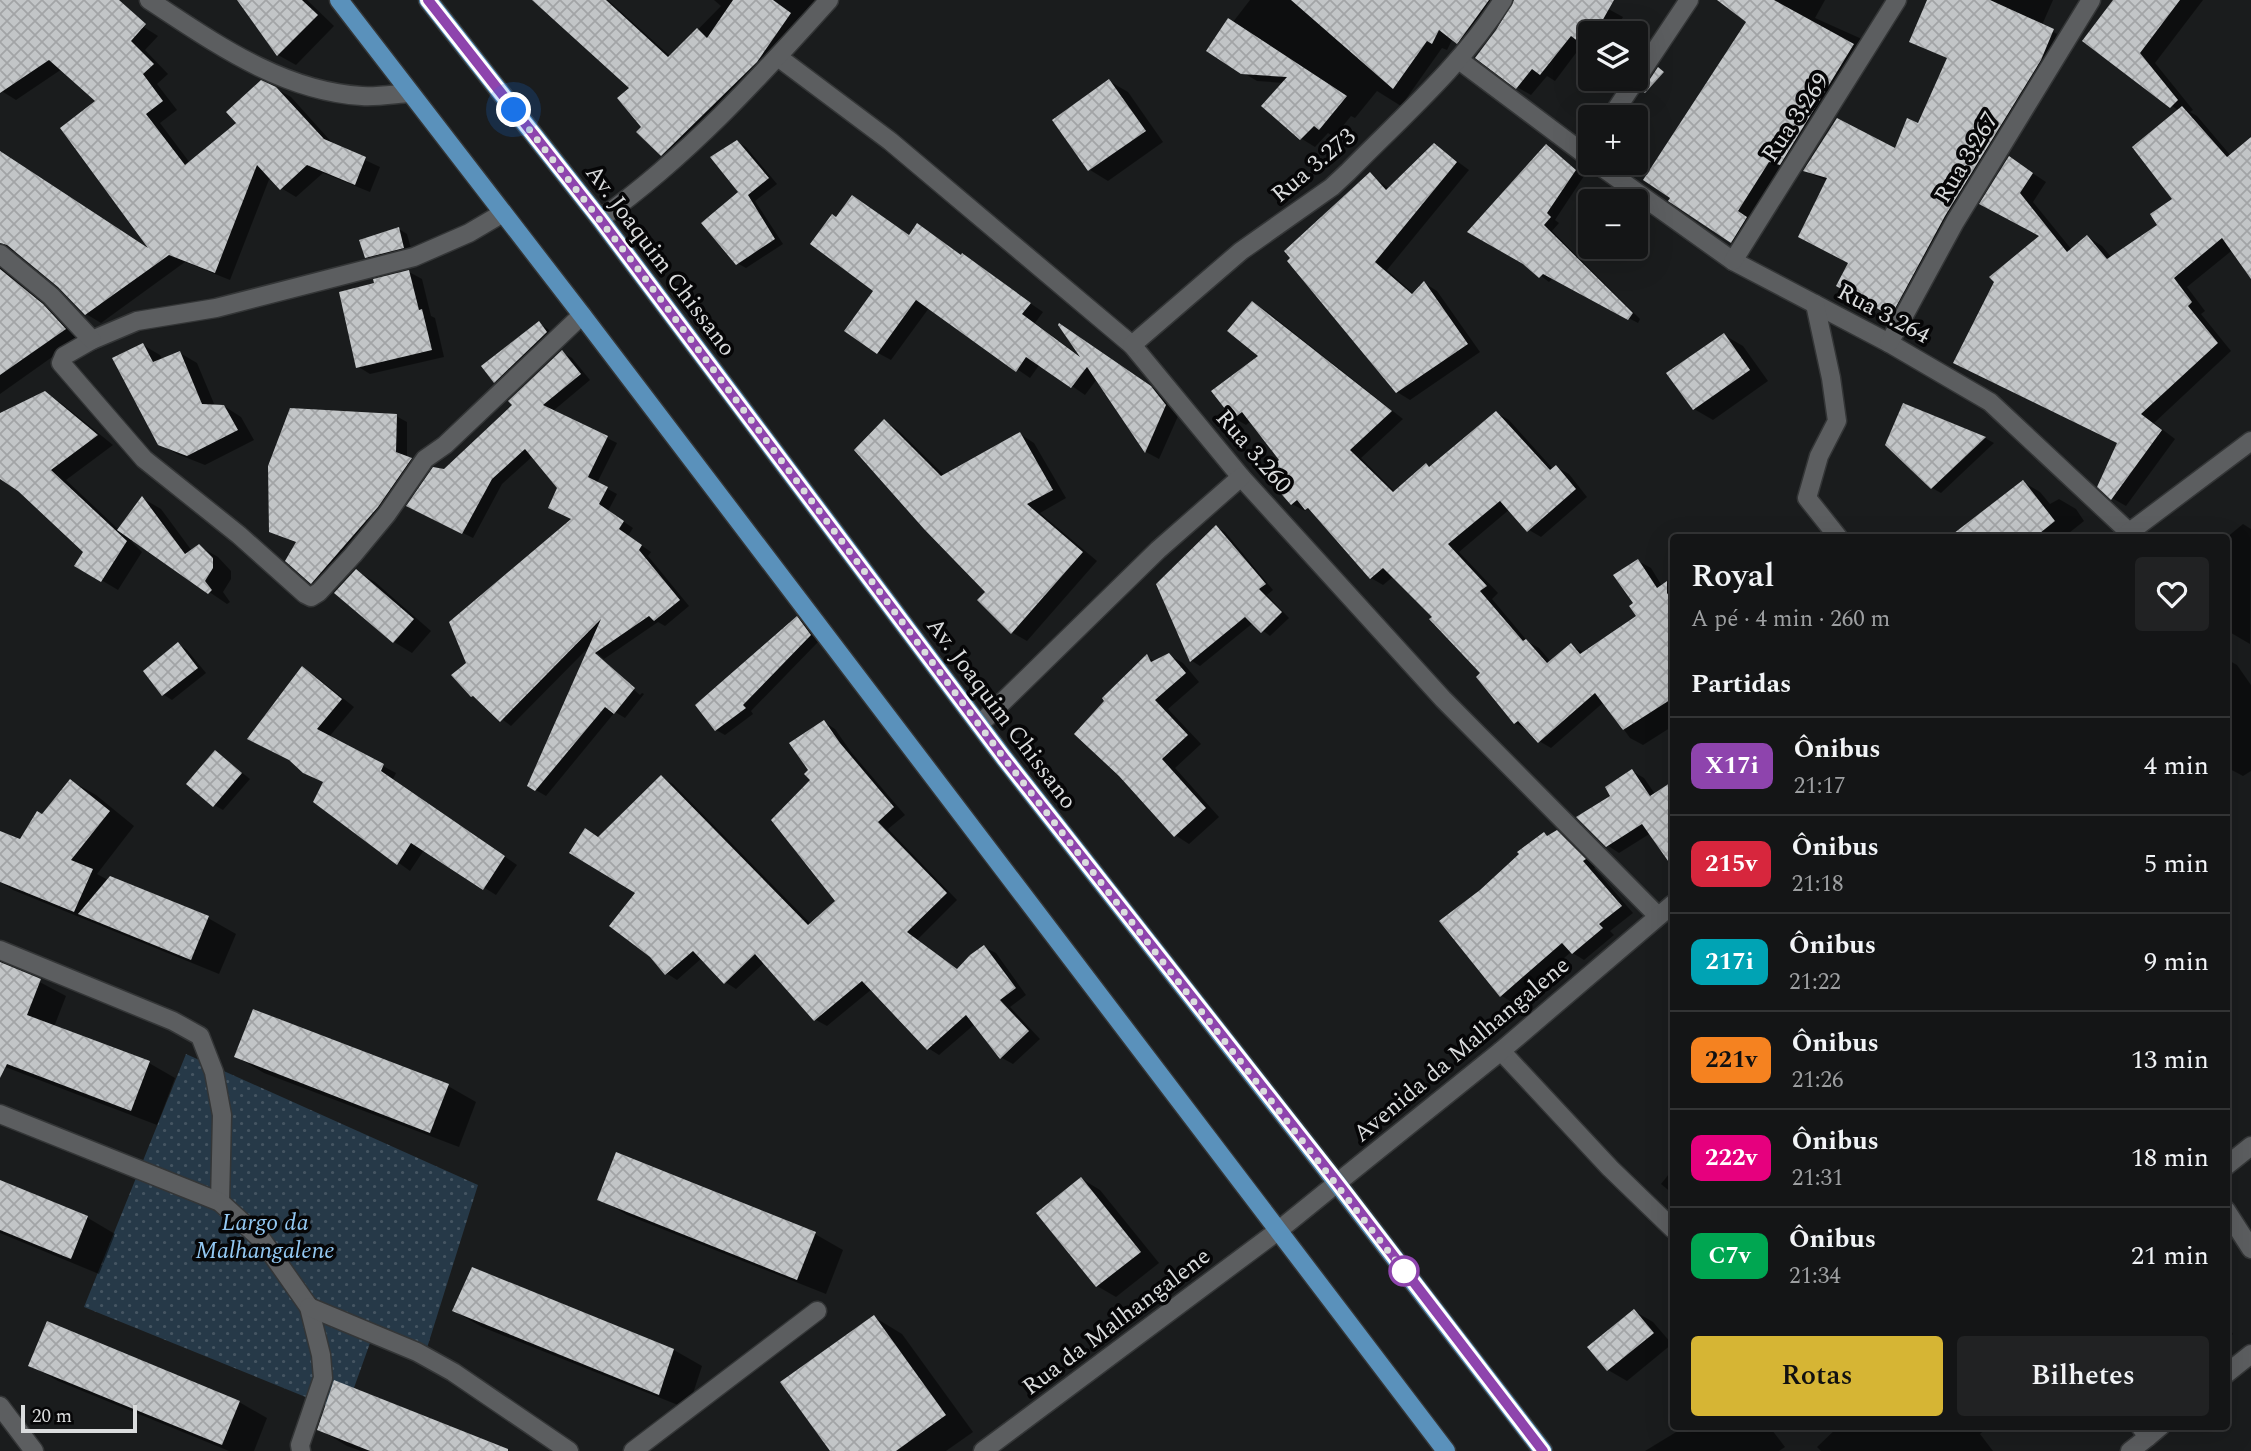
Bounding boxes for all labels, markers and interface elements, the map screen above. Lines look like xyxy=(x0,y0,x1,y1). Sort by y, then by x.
map controls xyxy=(1578,21,1648,259)
button: layers xyxy=(1578,21,1648,91)
street label: Rua 3.269 xyxy=(1753,66,1839,170)
your location xyxy=(496,92,531,127)
button: + xyxy=(1578,105,1648,175)
street label: Rua 3.267 xyxy=(1925,105,2008,210)
street label: Rua 3.273 xyxy=(1263,119,1364,212)
street label: Av. Joaquim Chissano xyxy=(576,157,745,364)
button: − xyxy=(1578,189,1648,259)
street label: Rua 3.264 xyxy=(1830,274,1937,354)
street label: Rua 3.260 xyxy=(1207,402,1300,502)
text: Royal xyxy=(1691,551,1775,601)
button: heart xyxy=(2135,557,2209,631)
text: A pé · 4 min · 260 m xyxy=(1691,602,1890,637)
street label: Av. Joaquim Chissano xyxy=(917,610,1086,817)
text: Partidas xyxy=(1691,664,1791,704)
text: Ônibus xyxy=(1794,729,1881,769)
text: 4 min xyxy=(2144,746,2209,786)
text: X17i xyxy=(1705,748,1759,784)
text: 21:17 xyxy=(1794,769,1845,804)
text: Ônibus xyxy=(1792,827,1879,867)
text: 5 min xyxy=(2144,844,2209,884)
text: 215v xyxy=(1705,846,1757,882)
text: 21:18 xyxy=(1792,867,1844,902)
text: Ônibus xyxy=(1789,925,1876,965)
text: 9 min xyxy=(2144,942,2209,982)
text: 217i xyxy=(1705,944,1754,980)
street label: Avenida da Malhangalene xyxy=(1345,948,1578,1152)
text: 21:22 xyxy=(1789,965,1841,1000)
text: Ônibus xyxy=(1792,1023,1879,1063)
text: 13 min xyxy=(2131,1040,2209,1080)
text: 221v xyxy=(1705,1042,1757,1078)
text: 21:26 xyxy=(1792,1063,1844,1098)
text: Ônibus xyxy=(1792,1121,1879,1161)
text: 18 min xyxy=(2131,1138,2209,1178)
text: 222v xyxy=(1705,1140,1757,1176)
text: 21:31 xyxy=(1792,1161,1844,1196)
park label: Largo da Malhangalene xyxy=(195,1205,335,1269)
text: Ônibus xyxy=(1789,1219,1876,1259)
text: 21 min xyxy=(2131,1236,2209,1276)
text: C7v xyxy=(1709,1238,1750,1274)
street label: Rua da Malhangalene xyxy=(1015,1239,1219,1405)
unlabelled marker xyxy=(1389,1256,1419,1286)
text: 21:34 xyxy=(1789,1259,1841,1294)
button: Rotas xyxy=(1691,1336,1943,1416)
button: Bilhetes xyxy=(1957,1336,2209,1416)
scale bar xyxy=(21,1402,136,1434)
text: 20 m xyxy=(32,1402,72,1431)

